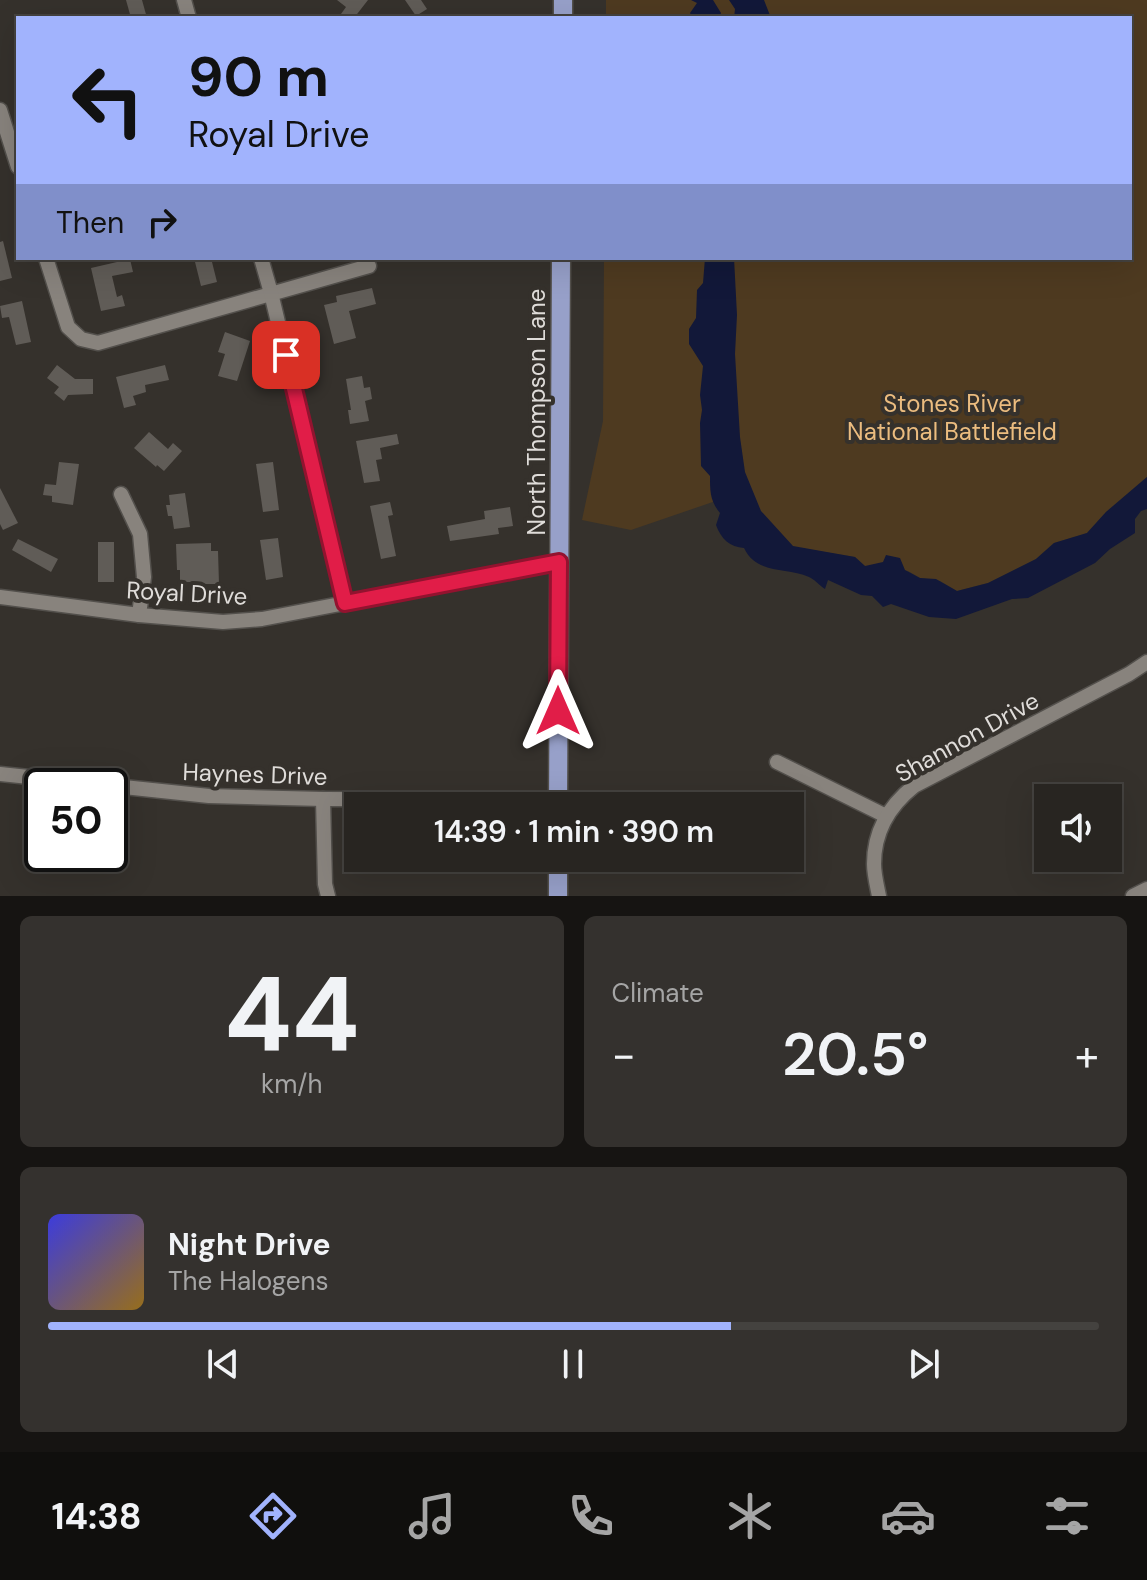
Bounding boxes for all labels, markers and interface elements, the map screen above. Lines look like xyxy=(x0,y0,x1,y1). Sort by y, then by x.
text: 90 m xyxy=(188,40,329,113)
icon: left xyxy=(56,48,160,152)
text: Royal Drive xyxy=(188,111,370,158)
icon: right xyxy=(140,200,184,244)
text: Then xyxy=(56,203,124,242)
street label: North Thompson Lane xyxy=(521,289,552,535)
pin xyxy=(252,321,320,389)
icon: arrive xyxy=(264,333,308,377)
park label: Stones River National Battlefield xyxy=(847,388,1057,447)
street label: Royal Drive xyxy=(126,574,248,612)
position arrow xyxy=(516,669,600,753)
street label: Shannon Drive xyxy=(890,685,1044,789)
street label: Haynes Drive xyxy=(182,756,328,792)
speed limit sign: 50 xyxy=(24,768,128,872)
map controls xyxy=(1034,784,1122,872)
button: sound xyxy=(1034,784,1122,872)
text: 14:39 · 1 min · 390 m xyxy=(434,812,714,851)
text: 44 xyxy=(224,947,359,1082)
text: Climate xyxy=(612,976,704,1010)
text: 20.5° xyxy=(782,1015,928,1094)
text: − xyxy=(612,1026,636,1084)
text: + xyxy=(1075,1026,1099,1084)
text: km/h xyxy=(261,1067,322,1101)
text: Night Drive xyxy=(168,1225,331,1264)
text: The Halogens xyxy=(168,1264,328,1298)
icon: previous xyxy=(201,1342,245,1386)
icon: pause xyxy=(551,1342,595,1386)
icon: next xyxy=(902,1342,946,1386)
icon: directions xyxy=(245,1488,301,1544)
icon: music xyxy=(404,1488,460,1544)
icon: phone xyxy=(563,1488,619,1544)
icon: climate xyxy=(722,1488,778,1544)
icon: car xyxy=(880,1488,936,1544)
icon: filters xyxy=(1039,1488,1095,1544)
text: 14:38 xyxy=(51,1493,142,1540)

